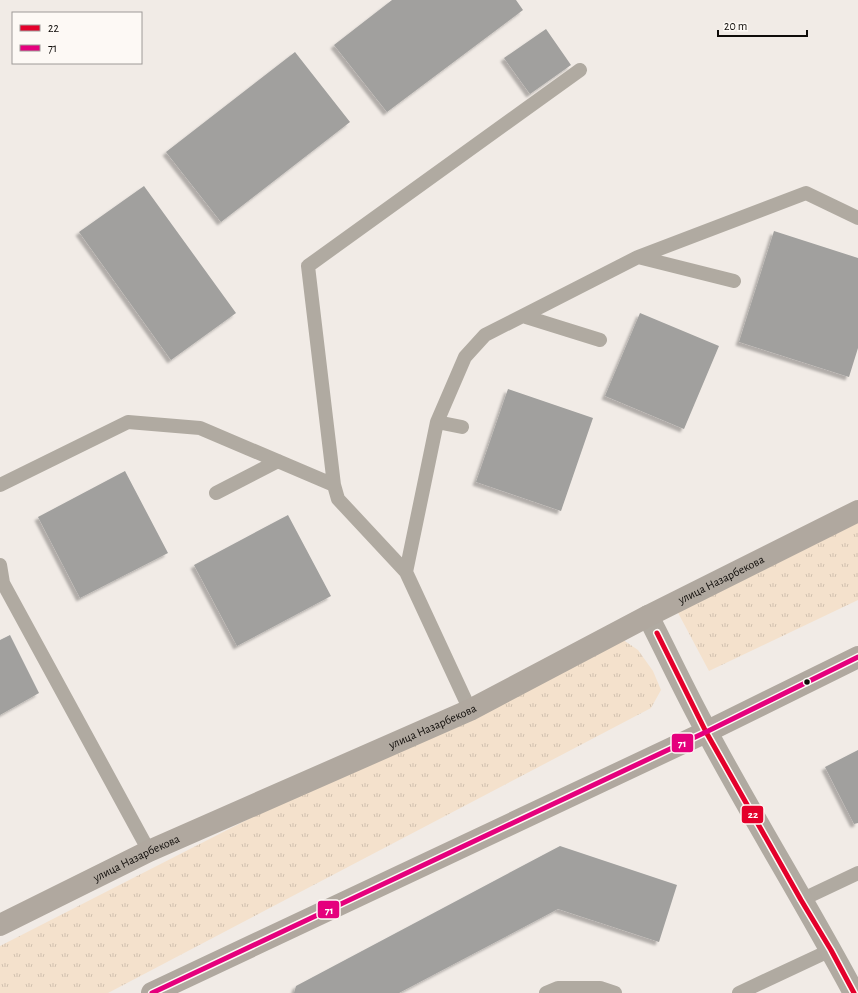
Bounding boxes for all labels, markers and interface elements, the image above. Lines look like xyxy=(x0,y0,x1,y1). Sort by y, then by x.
legend xyxy=(12,12,142,64)
scale bar xyxy=(718,12,807,38)
text: 20 m xyxy=(724,20,747,32)
text: 22 xyxy=(48,22,59,34)
text: 71 xyxy=(48,42,57,54)
street label: улица Назарбекова xyxy=(675,553,766,607)
unlabelled marker xyxy=(802,677,812,687)
street label: улица Назарбекова xyxy=(386,702,479,752)
line badge: 71 xyxy=(671,733,694,753)
text: 71 xyxy=(678,738,686,749)
line badge: 22 xyxy=(741,805,764,824)
text: 22 xyxy=(748,809,758,820)
street label: улица Назарбекова xyxy=(90,832,182,885)
line badge: 71 xyxy=(317,900,340,919)
text: 71 xyxy=(325,905,333,916)

